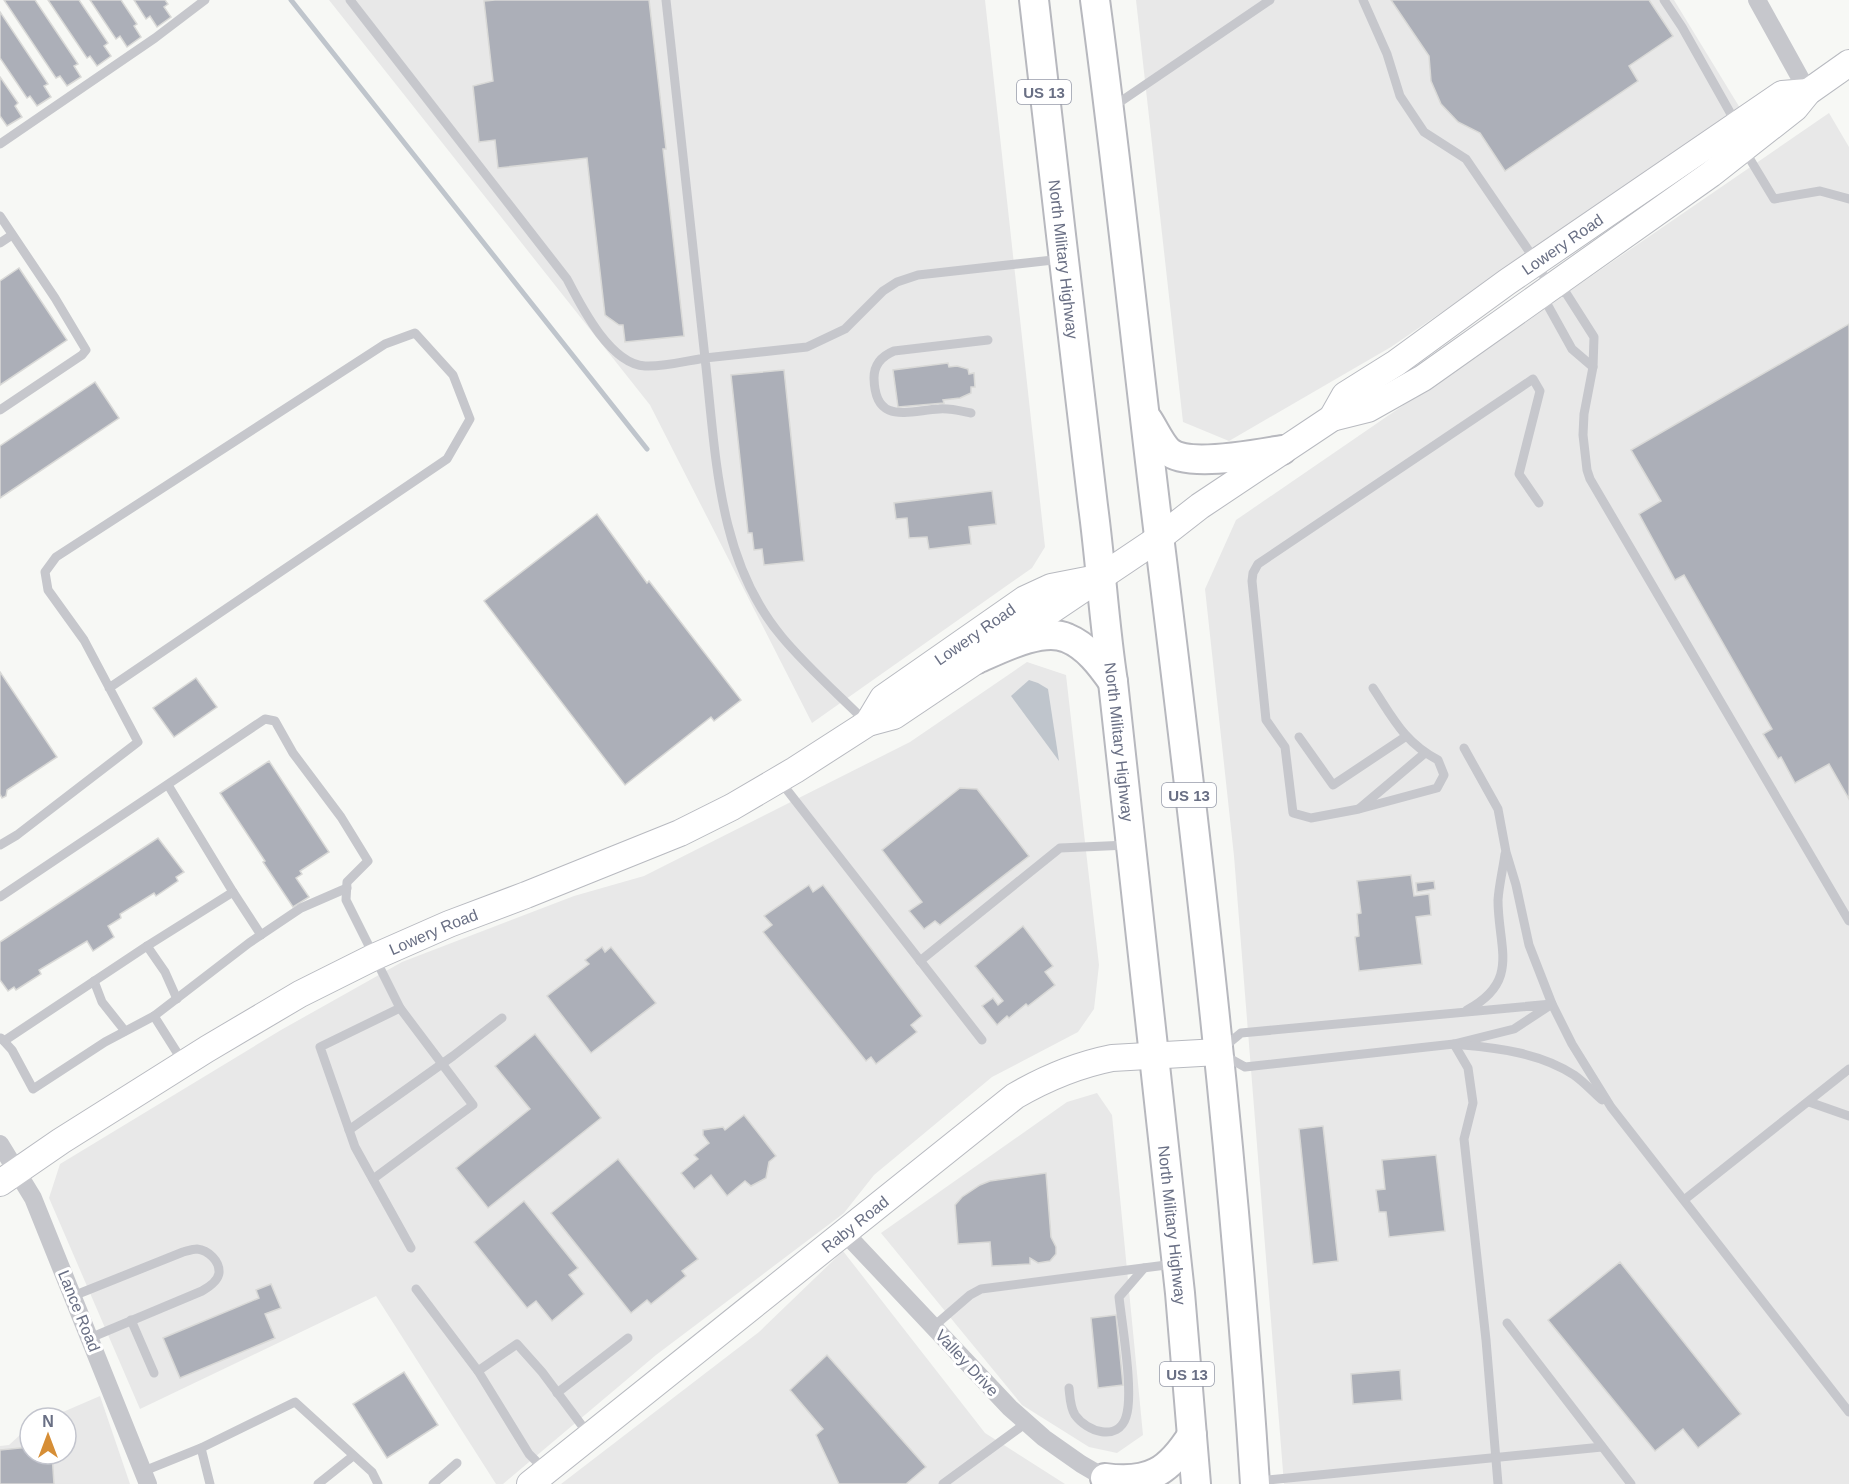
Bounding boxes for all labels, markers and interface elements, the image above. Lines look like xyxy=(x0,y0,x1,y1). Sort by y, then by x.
road number: US 13 xyxy=(1017,80,1071,104)
street label: North Military Highway xyxy=(1046,179,1082,340)
street label: Lowery Road xyxy=(1519,211,1606,278)
street label: Lowery Road xyxy=(931,600,1018,668)
street label: North Military Highway xyxy=(1102,661,1137,823)
road number: US 13 xyxy=(1162,783,1216,807)
street label: Lowery Road xyxy=(387,906,480,958)
street label: North Military Highway xyxy=(1155,1145,1189,1306)
street label: Raby Road xyxy=(818,1192,891,1256)
street label: Lance Road xyxy=(55,1268,103,1354)
street label: Valley Drive xyxy=(932,1326,1002,1400)
road number: US 13 xyxy=(1160,1362,1214,1386)
north arrow xyxy=(18,1406,78,1466)
text: N xyxy=(42,1413,54,1430)

